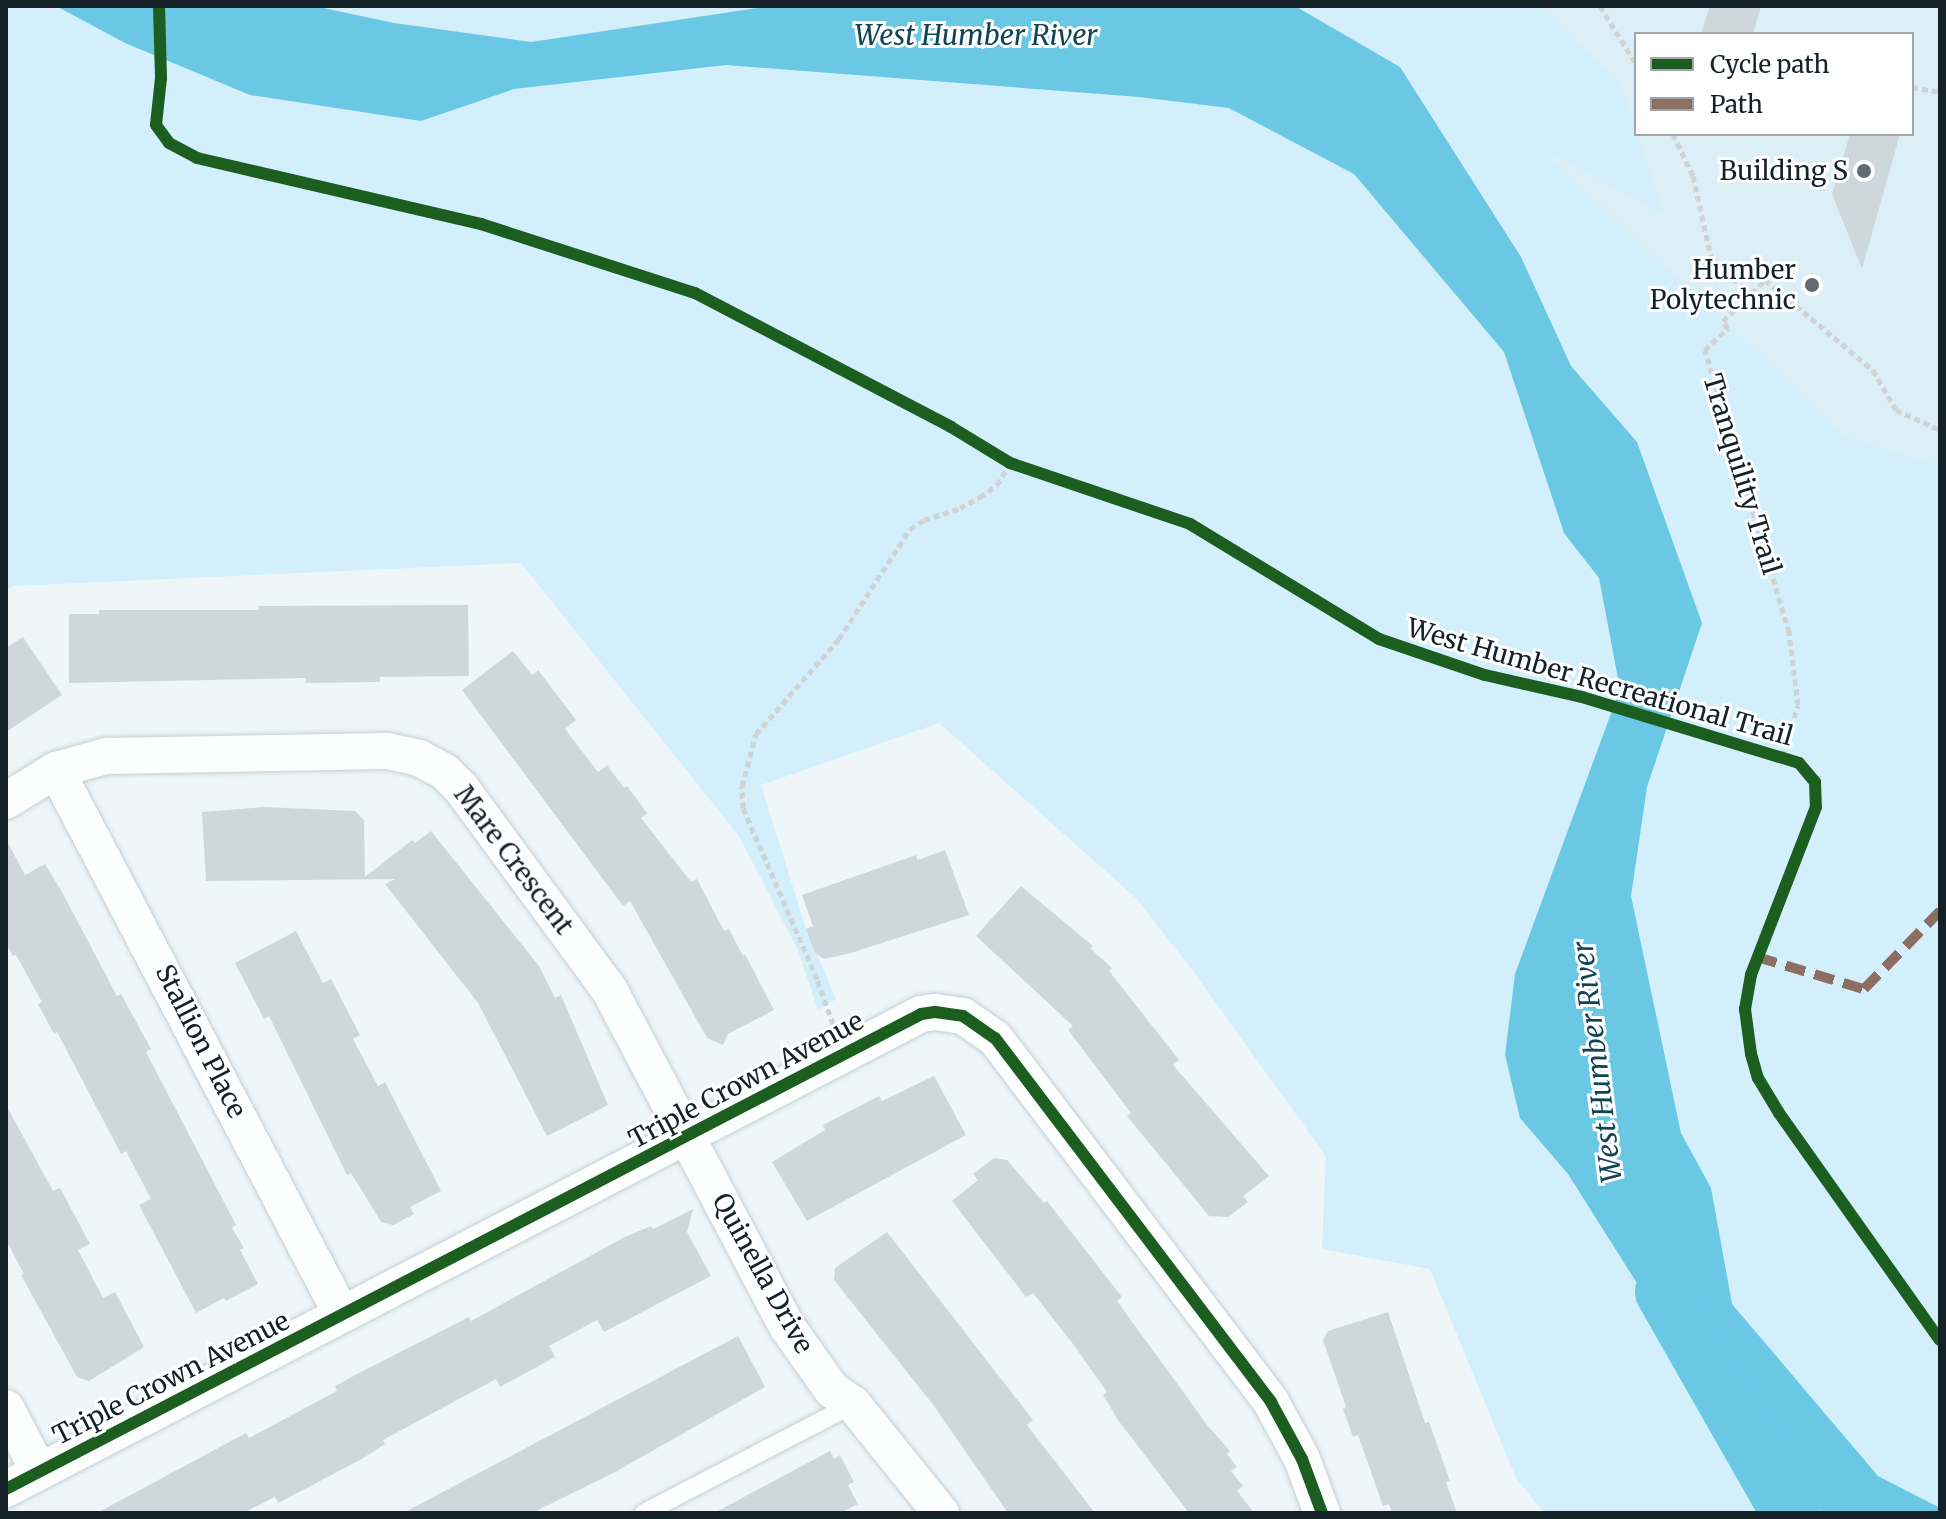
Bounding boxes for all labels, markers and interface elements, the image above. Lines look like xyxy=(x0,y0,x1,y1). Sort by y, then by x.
water label: West Humber River xyxy=(855,18,1097,52)
legend xyxy=(1634,32,1914,136)
text: Cycle path xyxy=(1710,49,1829,80)
text: Path xyxy=(1710,89,1763,120)
place label: Building S xyxy=(1720,155,1848,187)
marker: Building S xyxy=(1855,162,1873,180)
place label: Humber Polytechnic xyxy=(1650,254,1796,316)
marker: Humber Polytechnic xyxy=(1803,276,1821,294)
street label: Tranquility Trail xyxy=(1697,370,1787,578)
street label: West Humber Recreational Trail xyxy=(1403,612,1797,752)
street label: Mare Crescent xyxy=(448,779,580,941)
water label: West Humber River xyxy=(1566,939,1628,1185)
street label: Stallion Place xyxy=(149,959,253,1123)
street label: Triple Crown Avenue xyxy=(623,1005,869,1155)
street label: Quinella Drive xyxy=(706,1187,820,1359)
street label: Triple Crown Avenue xyxy=(48,1305,294,1451)

